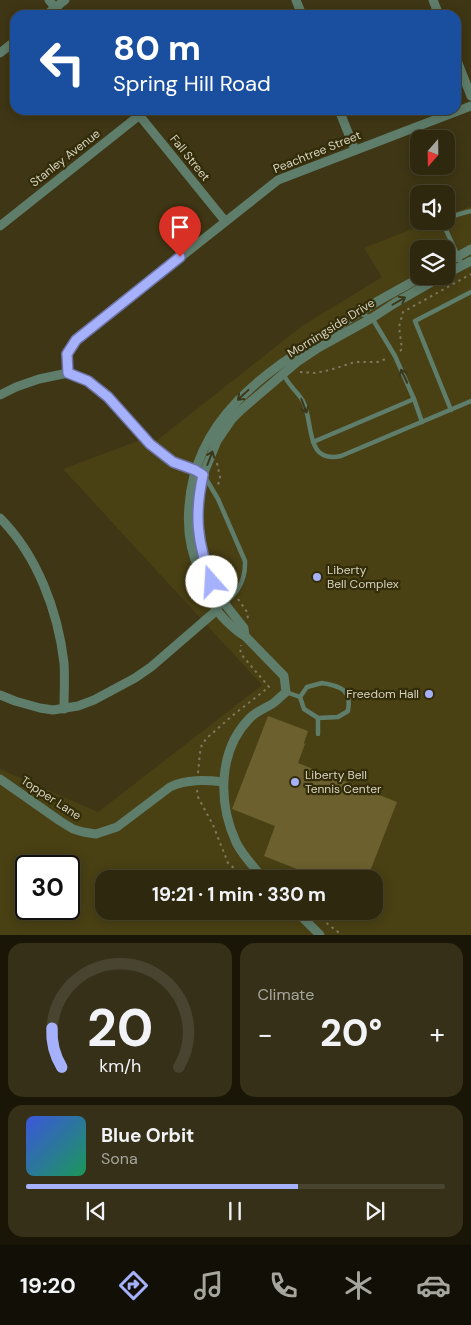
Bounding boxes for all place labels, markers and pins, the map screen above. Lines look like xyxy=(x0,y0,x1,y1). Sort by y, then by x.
pin xyxy=(159,206,201,257)
place label: Liberty Bell Complex xyxy=(327,562,399,592)
marker: Liberty Bell Complex xyxy=(311,571,323,583)
place label: Freedom Hall xyxy=(346,686,419,702)
marker: Freedom Hall xyxy=(423,688,435,700)
place label: Liberty Bell Tennis Center xyxy=(305,767,382,797)
marker: Liberty Bell Tennis Center xyxy=(289,776,301,788)

